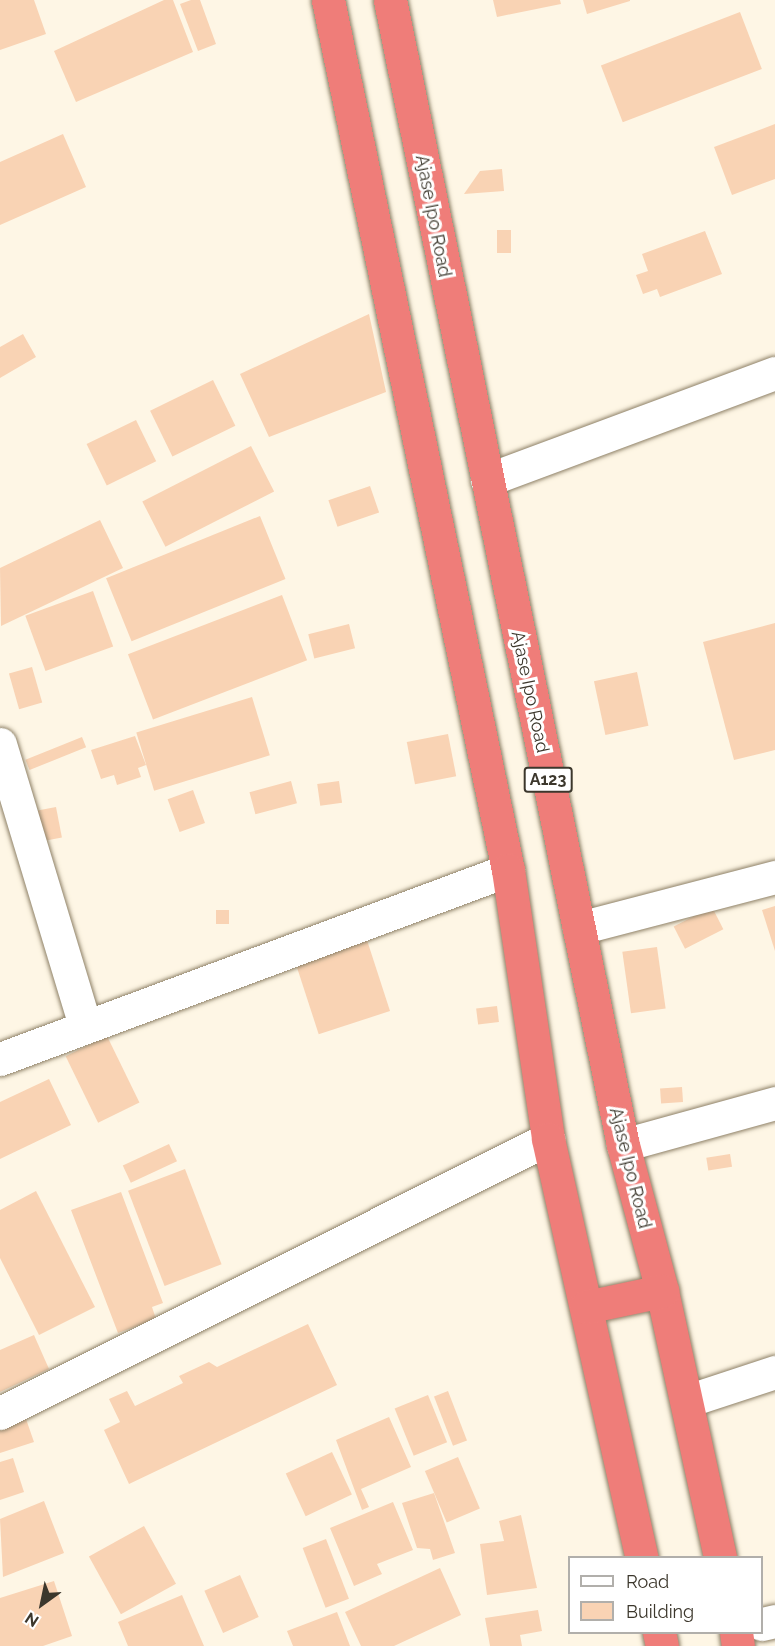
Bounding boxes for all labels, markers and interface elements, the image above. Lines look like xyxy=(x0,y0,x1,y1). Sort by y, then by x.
street label: Ajase Ipo Road xyxy=(411,153,455,279)
street label: Ajase Ipo Road xyxy=(507,629,553,755)
road number: A123 xyxy=(522,767,574,793)
street label: Ajase Ipo Road xyxy=(605,1105,655,1231)
legend xyxy=(568,1556,763,1634)
text: Road xyxy=(626,1571,669,1592)
north arrow xyxy=(12,1574,72,1634)
text: Building xyxy=(626,1601,694,1622)
text: N xyxy=(22,1608,42,1631)

